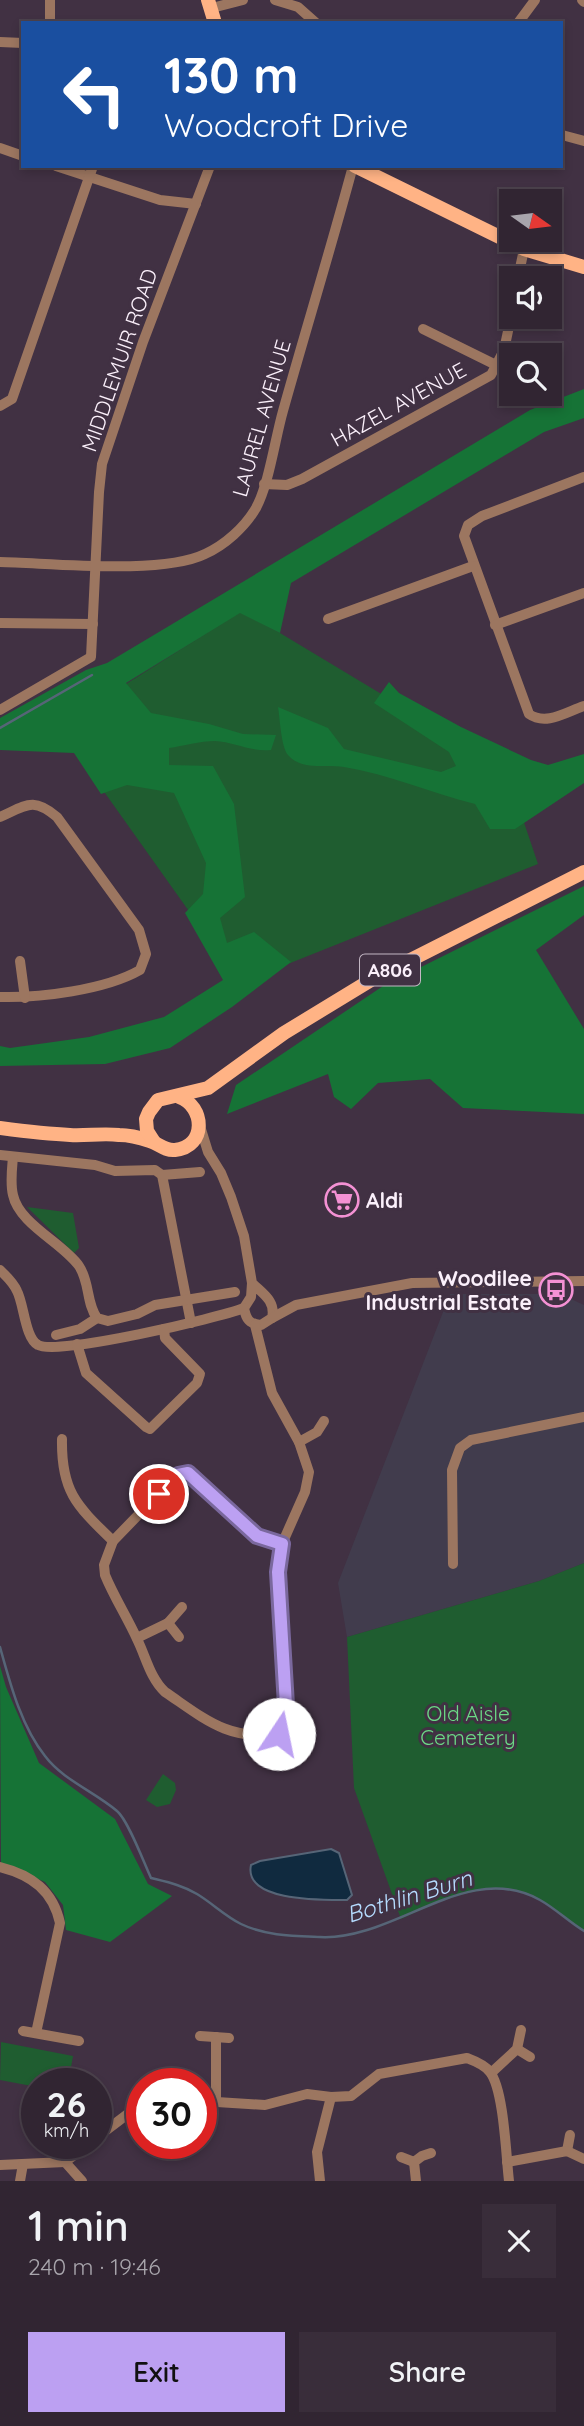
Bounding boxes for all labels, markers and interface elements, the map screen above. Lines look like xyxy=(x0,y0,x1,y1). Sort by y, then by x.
text: 130 m xyxy=(164,44,298,105)
icon: left xyxy=(49,49,140,140)
text: Woodcroft Drive xyxy=(164,105,408,145)
north arrow xyxy=(499,189,562,252)
map controls xyxy=(499,189,562,406)
street label: MIDDLEMUIR ROAD xyxy=(75,265,163,455)
button: sound xyxy=(499,266,562,329)
street label: LAUREL AVENUE xyxy=(226,336,296,500)
button: search xyxy=(499,343,562,406)
street label: HAZEL AVENUE xyxy=(326,356,470,452)
road number: A806 xyxy=(360,954,420,986)
supermarket icon: Aldi xyxy=(323,1181,361,1219)
place label: Aldi xyxy=(366,1187,403,1213)
place label: Woodilee Industrial Estate xyxy=(366,1265,532,1315)
bus stop icon: Woodilee Industrial Estate xyxy=(537,1271,575,1309)
pin xyxy=(129,1464,189,1524)
icon: arrive xyxy=(140,1475,178,1513)
position arrow xyxy=(242,1697,316,1771)
park label: Old Aisle Cemetery xyxy=(420,1700,516,1750)
water label: Bothlin Burn xyxy=(343,1863,476,1929)
speed limit sign: 30 xyxy=(126,2068,217,2159)
text: 26 xyxy=(47,2082,86,2126)
text: km/h xyxy=(44,2119,89,2142)
text: 1 min xyxy=(28,2199,129,2252)
button: close xyxy=(482,2204,556,2278)
text: 240 m · 19:46 xyxy=(28,2252,161,2281)
button: Exit xyxy=(28,2332,285,2412)
button: Share xyxy=(299,2332,556,2412)

